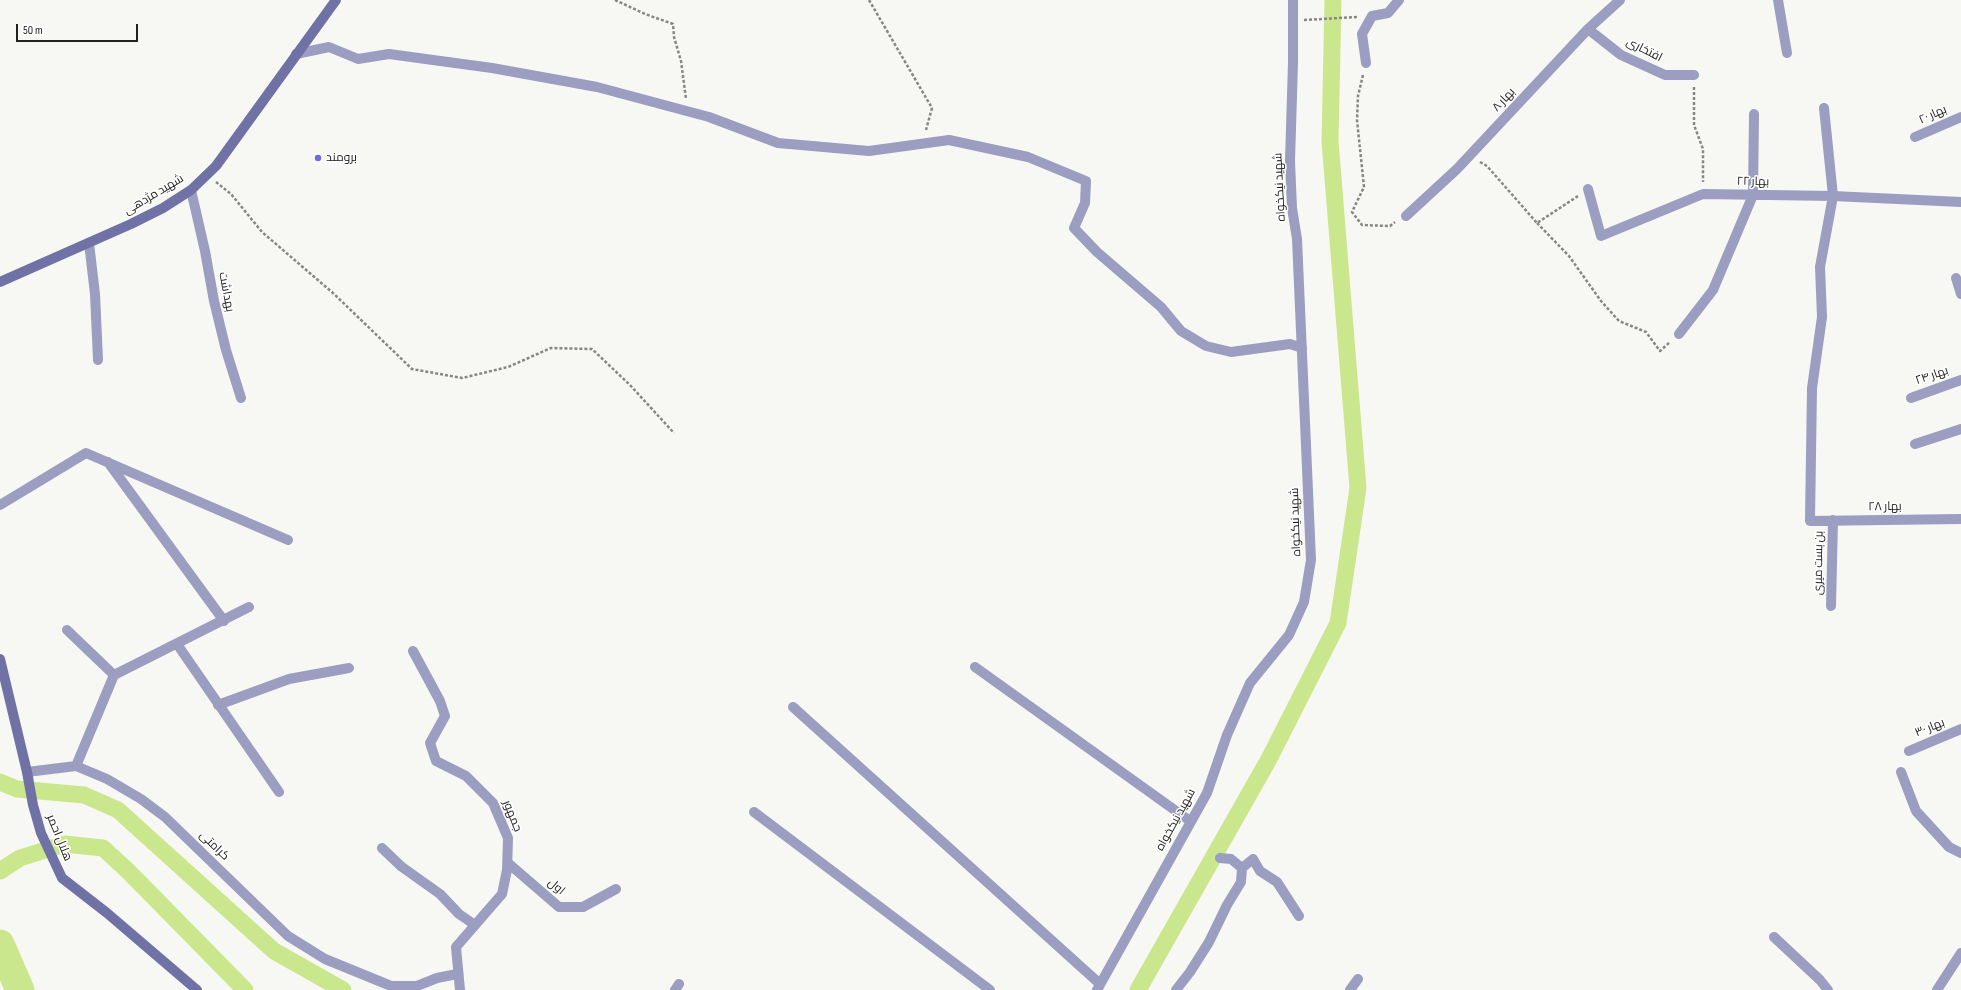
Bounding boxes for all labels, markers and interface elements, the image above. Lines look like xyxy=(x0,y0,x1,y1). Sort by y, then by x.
scale bar xyxy=(18,16,140,42)
text: 50 m xyxy=(23,23,43,38)
street label: افتخاری xyxy=(1623,35,1665,65)
street label: بهار ۸ xyxy=(1489,85,1519,115)
street label: بهار ۲۰ xyxy=(1917,103,1949,127)
place label: برومند xyxy=(326,151,357,165)
street label: شهید نیکخواه xyxy=(1271,152,1289,222)
marker: برومند xyxy=(313,153,323,163)
street label: شهید مژدهی xyxy=(122,172,186,218)
street label: بهار ۲۲ xyxy=(1737,175,1769,189)
street label: بهداشت xyxy=(215,271,237,313)
street label: بهار ۲۴ xyxy=(1914,364,1950,388)
street label: شهید نیکخواه xyxy=(1288,487,1304,557)
street label: بهار ۲۸ xyxy=(1868,500,1902,514)
street label: بن بست میری xyxy=(1811,531,1827,595)
street label: بهار ۳۰ xyxy=(1913,716,1947,740)
street label: شهید نیکخواه xyxy=(1153,786,1199,854)
street label: جمهور xyxy=(499,798,525,834)
street label: هلال احمر xyxy=(43,813,75,863)
street label: کرامتی xyxy=(196,828,232,864)
street label: اول xyxy=(545,876,567,898)

